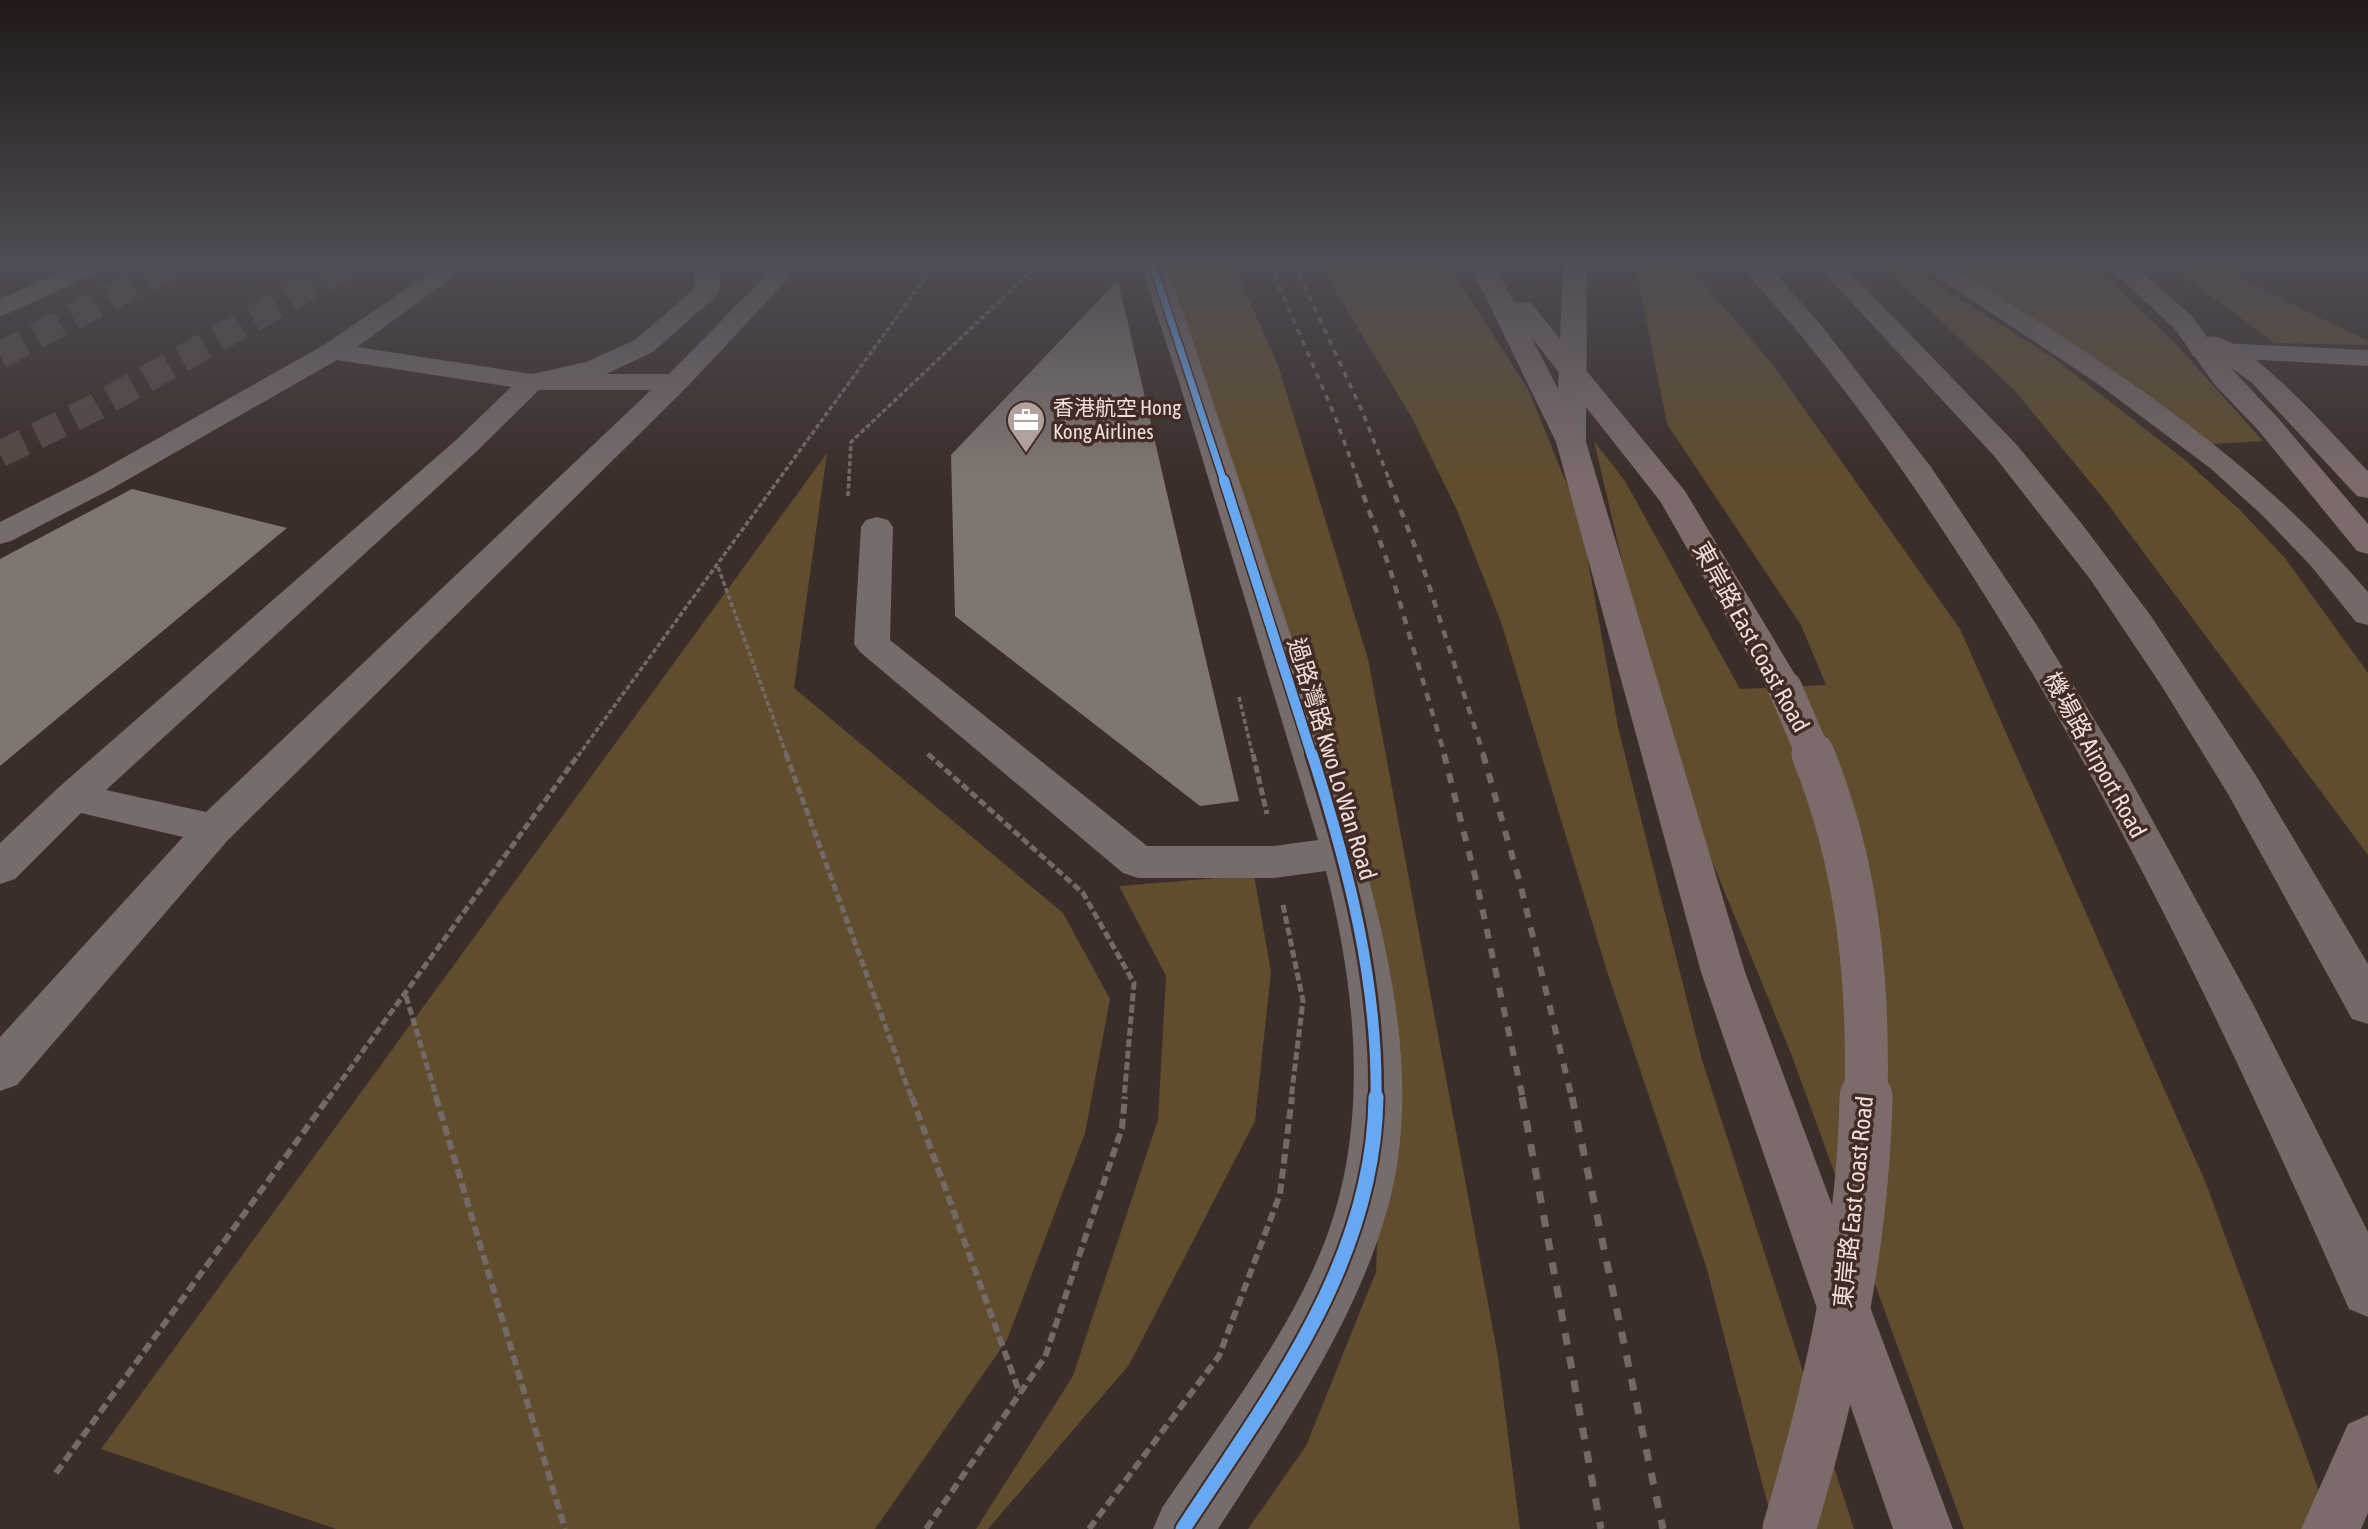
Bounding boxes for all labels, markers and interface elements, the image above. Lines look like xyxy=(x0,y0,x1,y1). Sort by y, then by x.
place label: 香港航空 Hong Kong Airlines xyxy=(1053,395,1181,443)
office icon: 香港航空 Hong Kong Airlines xyxy=(1005,399,1047,454)
street label: 東岸路 East Coast Road xyxy=(1688,537,1815,736)
street label: 過路灣路 Kwo Lo Wan Road xyxy=(1283,635,1382,883)
street label: 機場路 Airport Road xyxy=(2039,667,2152,842)
street label: 東岸路 East Coast Road xyxy=(1829,1095,1878,1309)

